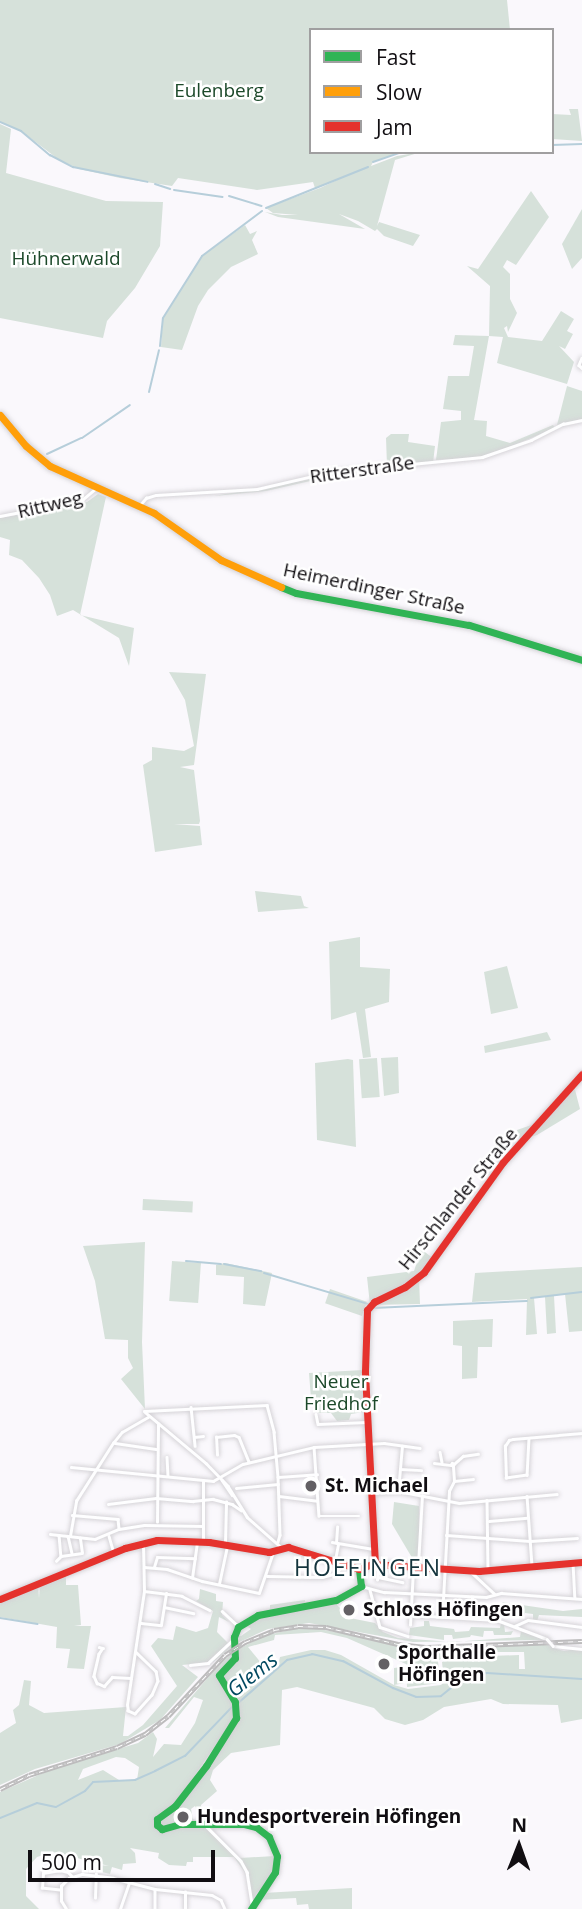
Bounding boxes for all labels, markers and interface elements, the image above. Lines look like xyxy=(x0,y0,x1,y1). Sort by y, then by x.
legend xyxy=(309,28,554,154)
text: Fast xyxy=(376,43,416,71)
text: Slow xyxy=(376,78,422,106)
park label: Eulenberg xyxy=(174,80,264,102)
text: Jam xyxy=(376,113,413,141)
park label: Hühnerwald xyxy=(11,248,121,270)
street label: Ritterstraße xyxy=(308,451,416,489)
street label: Rittweg xyxy=(15,486,85,524)
street label: Heimerdinger Straße xyxy=(281,559,467,619)
street label: Hirschlander Straße xyxy=(394,1123,522,1275)
park label: Neuer Friedhof xyxy=(304,1371,378,1415)
place label: St. Michael xyxy=(325,1475,429,1497)
marker: St. Michael xyxy=(303,1478,319,1494)
district label: HOEFINGEN xyxy=(295,1553,441,1581)
place label: Schloss Höfingen xyxy=(363,1599,523,1621)
marker: Schloss Höfingen xyxy=(341,1602,357,1618)
place label: Sporthalle Höfingen xyxy=(398,1642,496,1686)
water label: Glems xyxy=(222,1646,282,1702)
marker: Sporthalle Höfingen xyxy=(376,1656,392,1672)
place label: Hundesportverein Höfingen xyxy=(197,1806,461,1828)
marker: Hundesportverein Höfingen xyxy=(175,1809,191,1825)
north arrow xyxy=(484,1811,554,1881)
text: N xyxy=(511,1812,527,1838)
scale bar xyxy=(32,1836,219,1880)
text: 500 m xyxy=(41,1848,102,1876)

